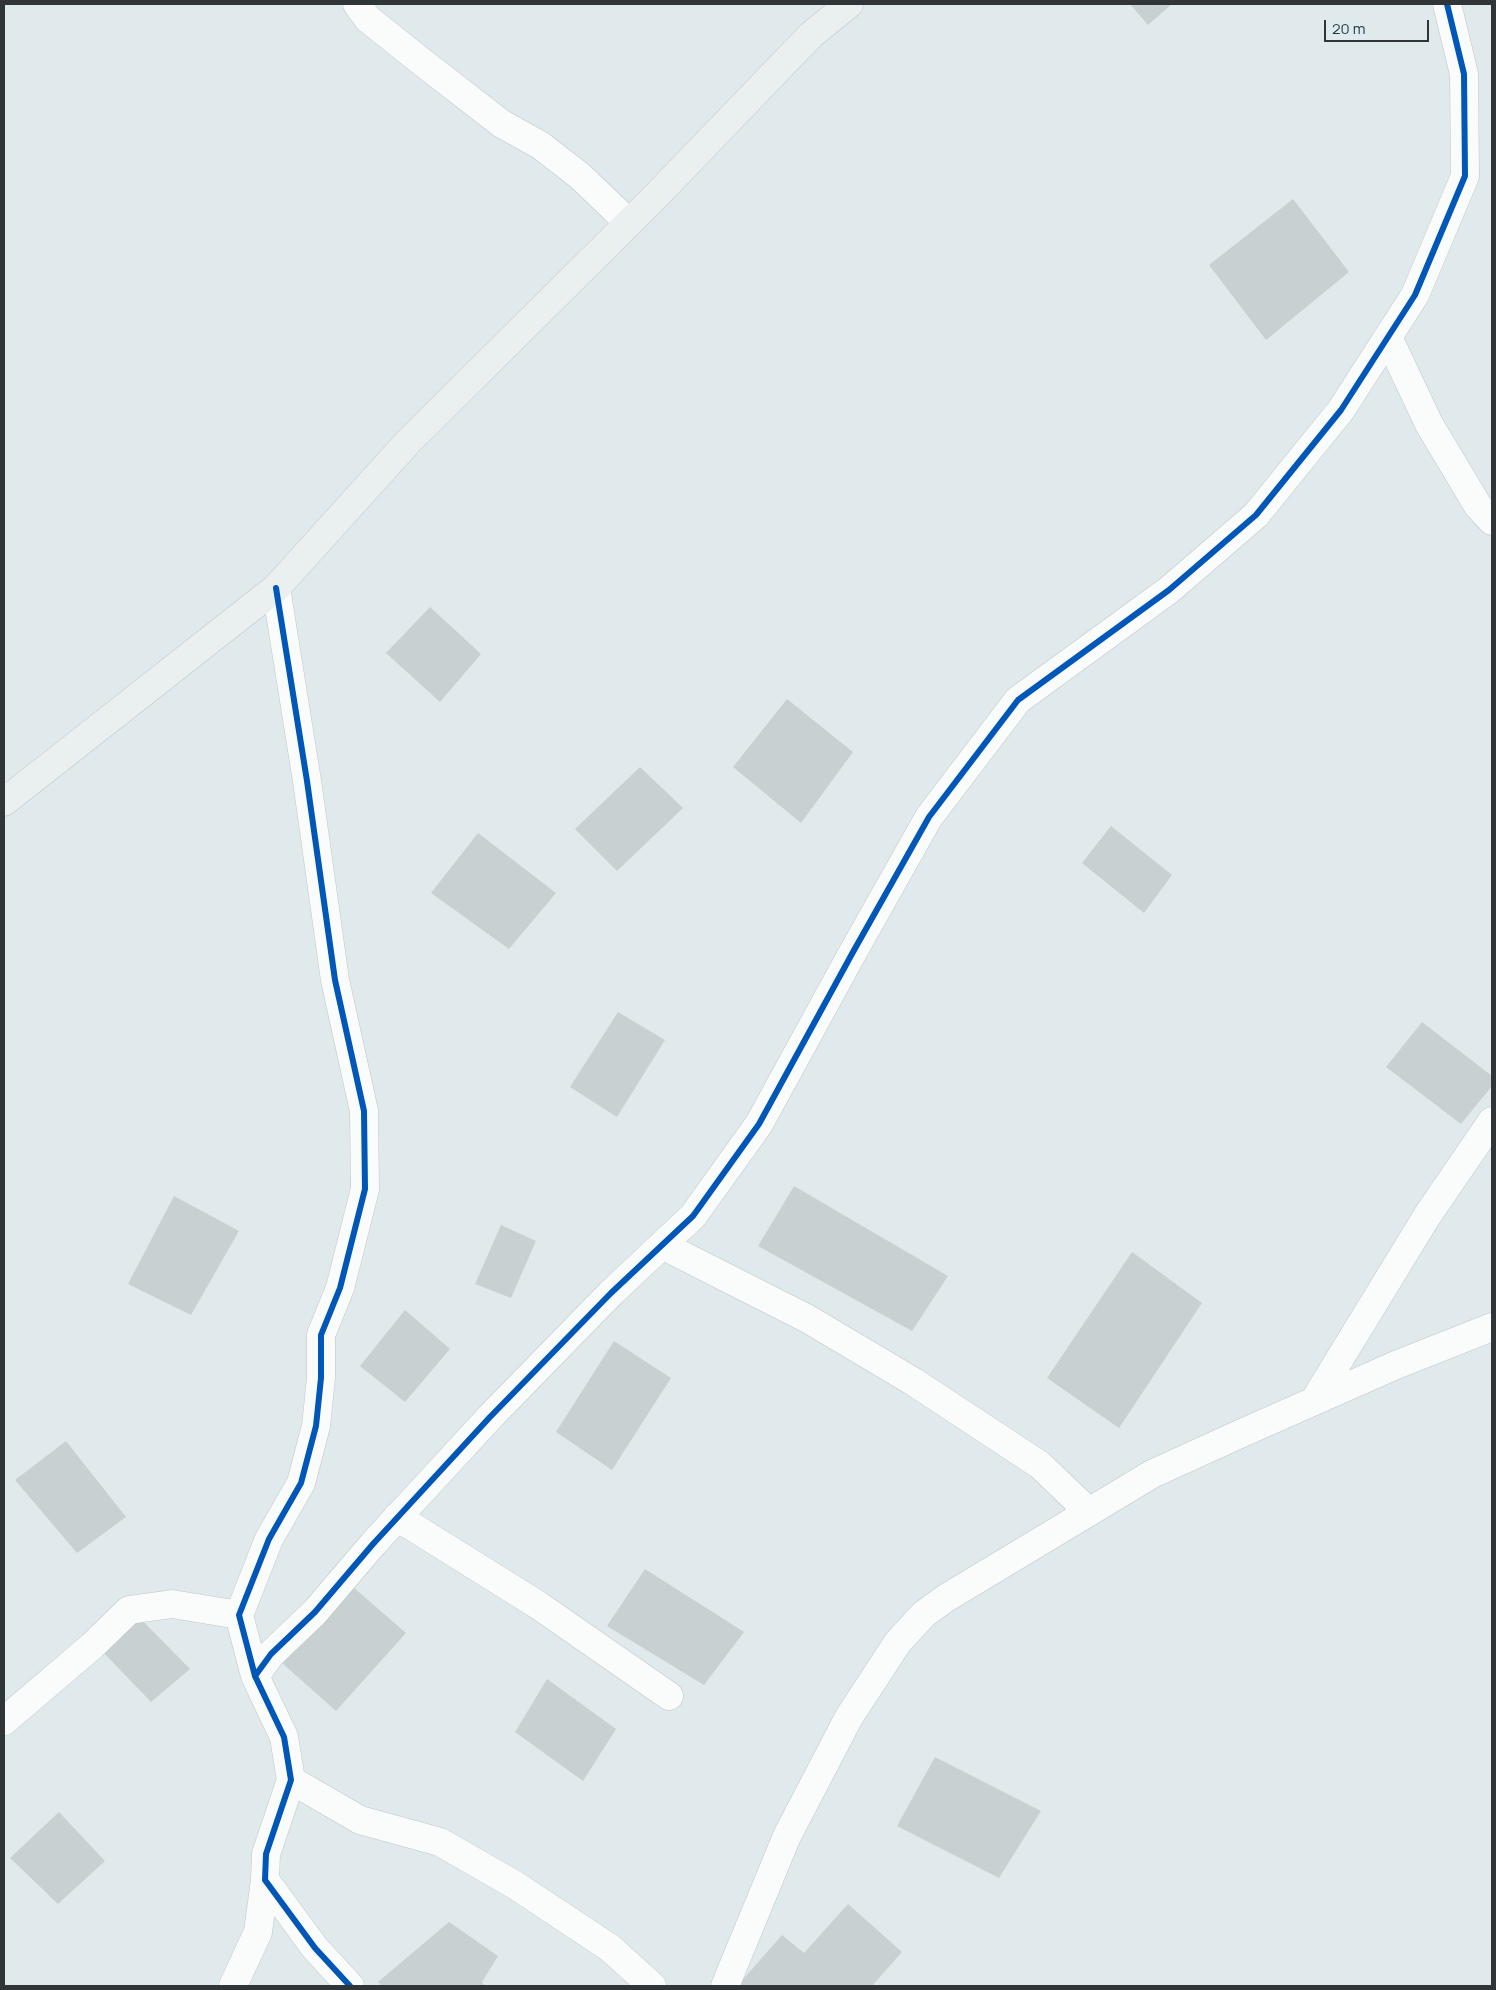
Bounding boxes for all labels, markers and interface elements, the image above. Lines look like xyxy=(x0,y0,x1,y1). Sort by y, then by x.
scale bar xyxy=(1326,10,1431,42)
text: 20 m xyxy=(1332,18,1365,39)

